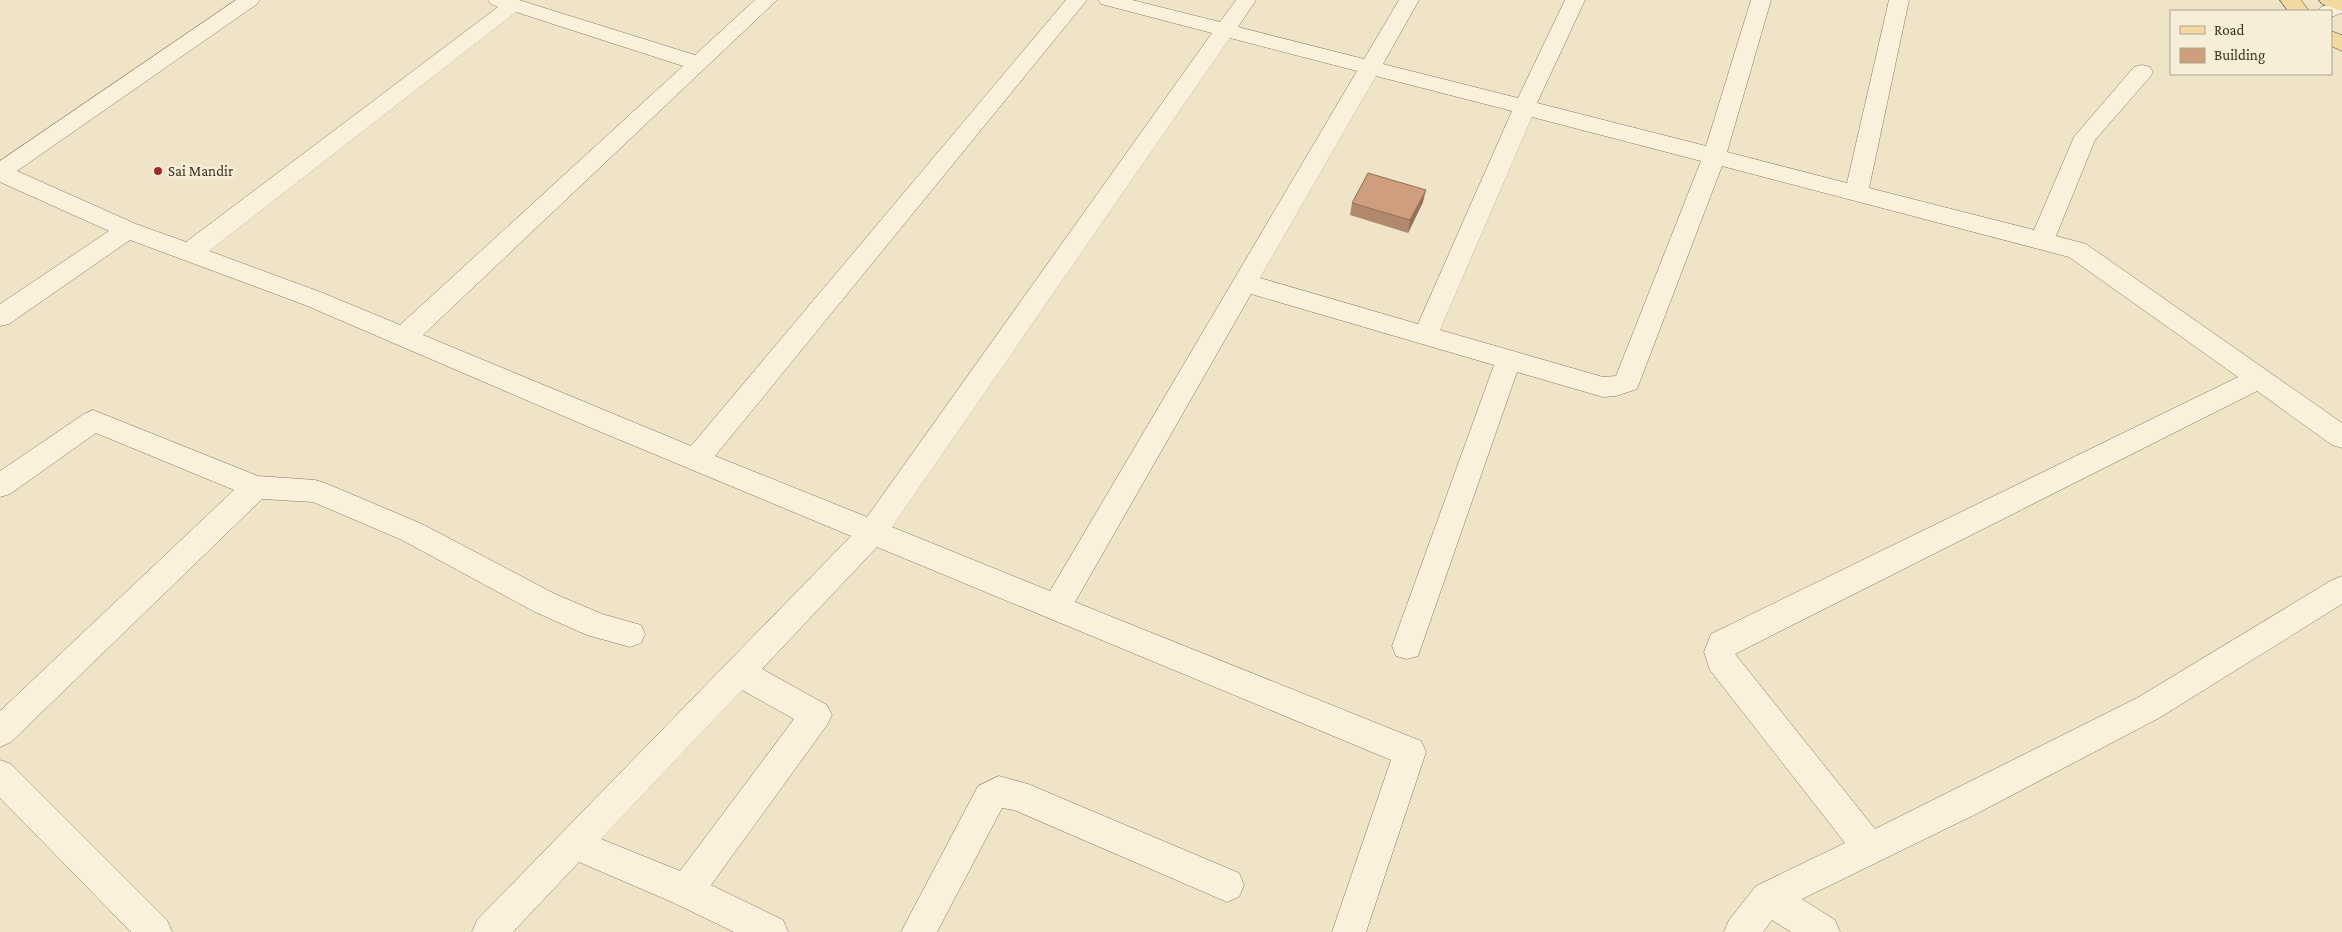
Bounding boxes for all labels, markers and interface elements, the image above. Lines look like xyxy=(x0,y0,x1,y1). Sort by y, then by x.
legend xyxy=(2170,10,2332,75)
text: Road xyxy=(2214,22,2245,38)
text: Building xyxy=(2214,47,2265,64)
place label: Sai Mandir xyxy=(168,163,234,179)
marker: Sai Mandir xyxy=(152,165,164,177)

